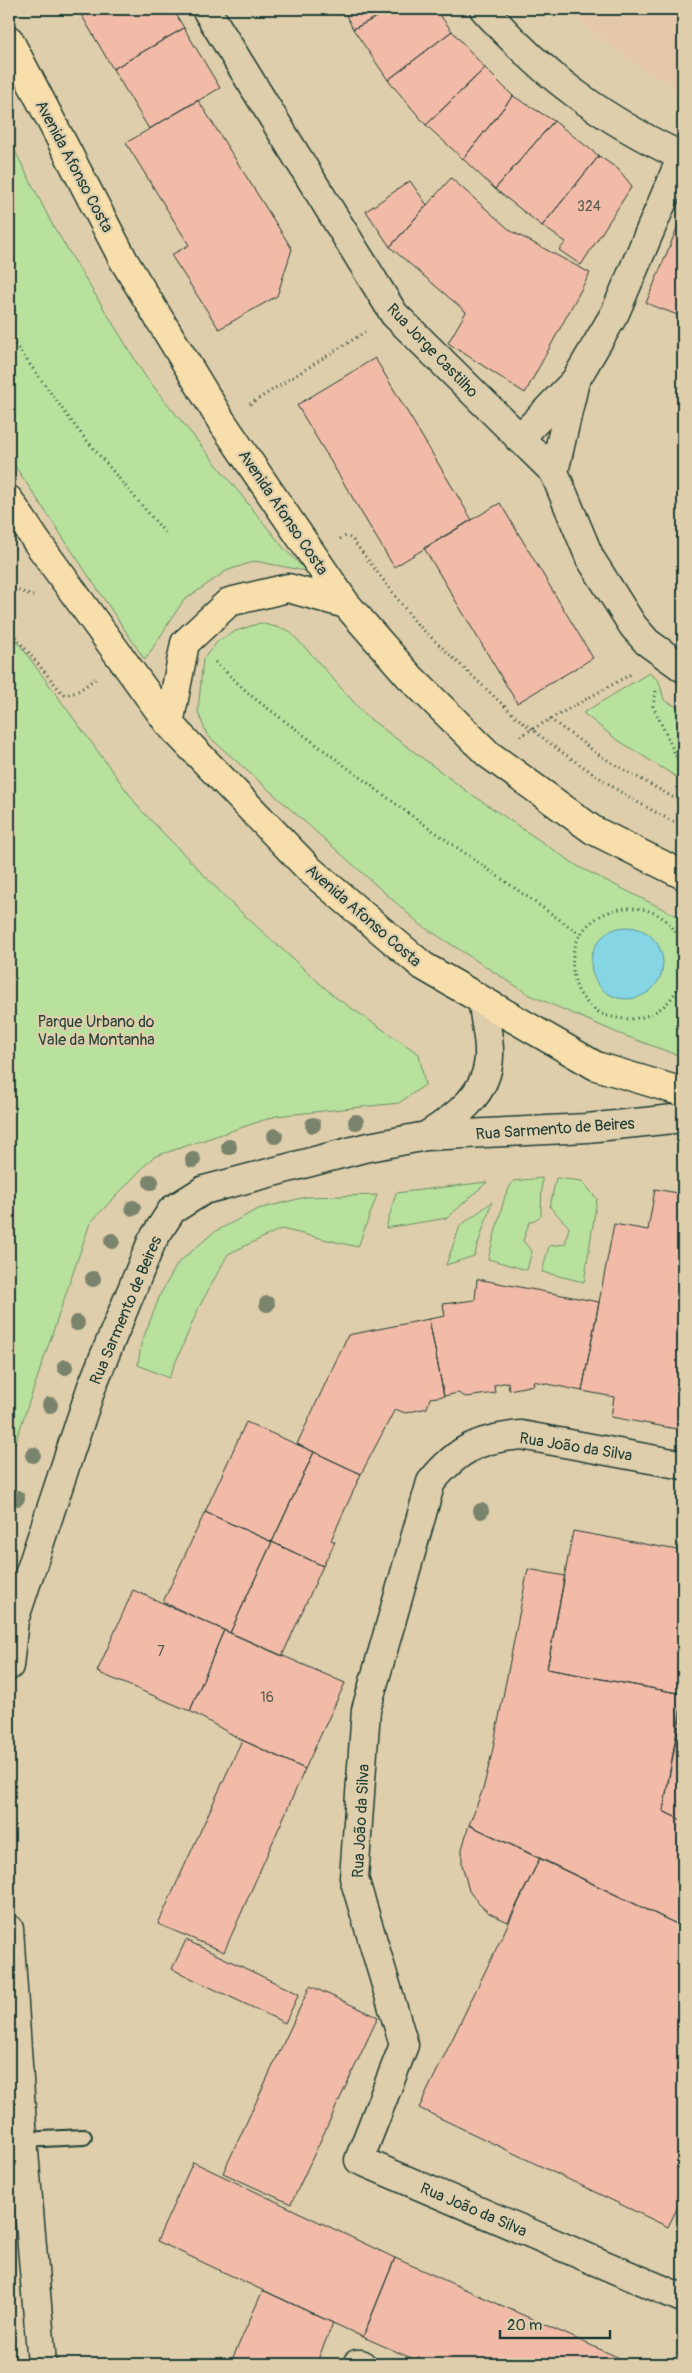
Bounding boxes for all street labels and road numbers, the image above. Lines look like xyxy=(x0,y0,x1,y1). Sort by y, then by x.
street label: Avenida Afonso Costa xyxy=(31,97,117,236)
street label: Rua Jorge Castilho xyxy=(382,299,483,402)
street label: Avenida Afonso Costa xyxy=(234,446,332,579)
street label: Avenida Afonso Costa xyxy=(301,860,425,971)
street label: Rua Sarmento de Beires xyxy=(475,1113,635,1145)
street label: Rua Sarmento de Beires xyxy=(86,1233,166,1388)
street label: Rua João da Silva xyxy=(518,1428,634,1466)
street label: Rua João da Silva xyxy=(348,1764,374,1879)
street label: Rua João da Silva xyxy=(417,2178,530,2241)

